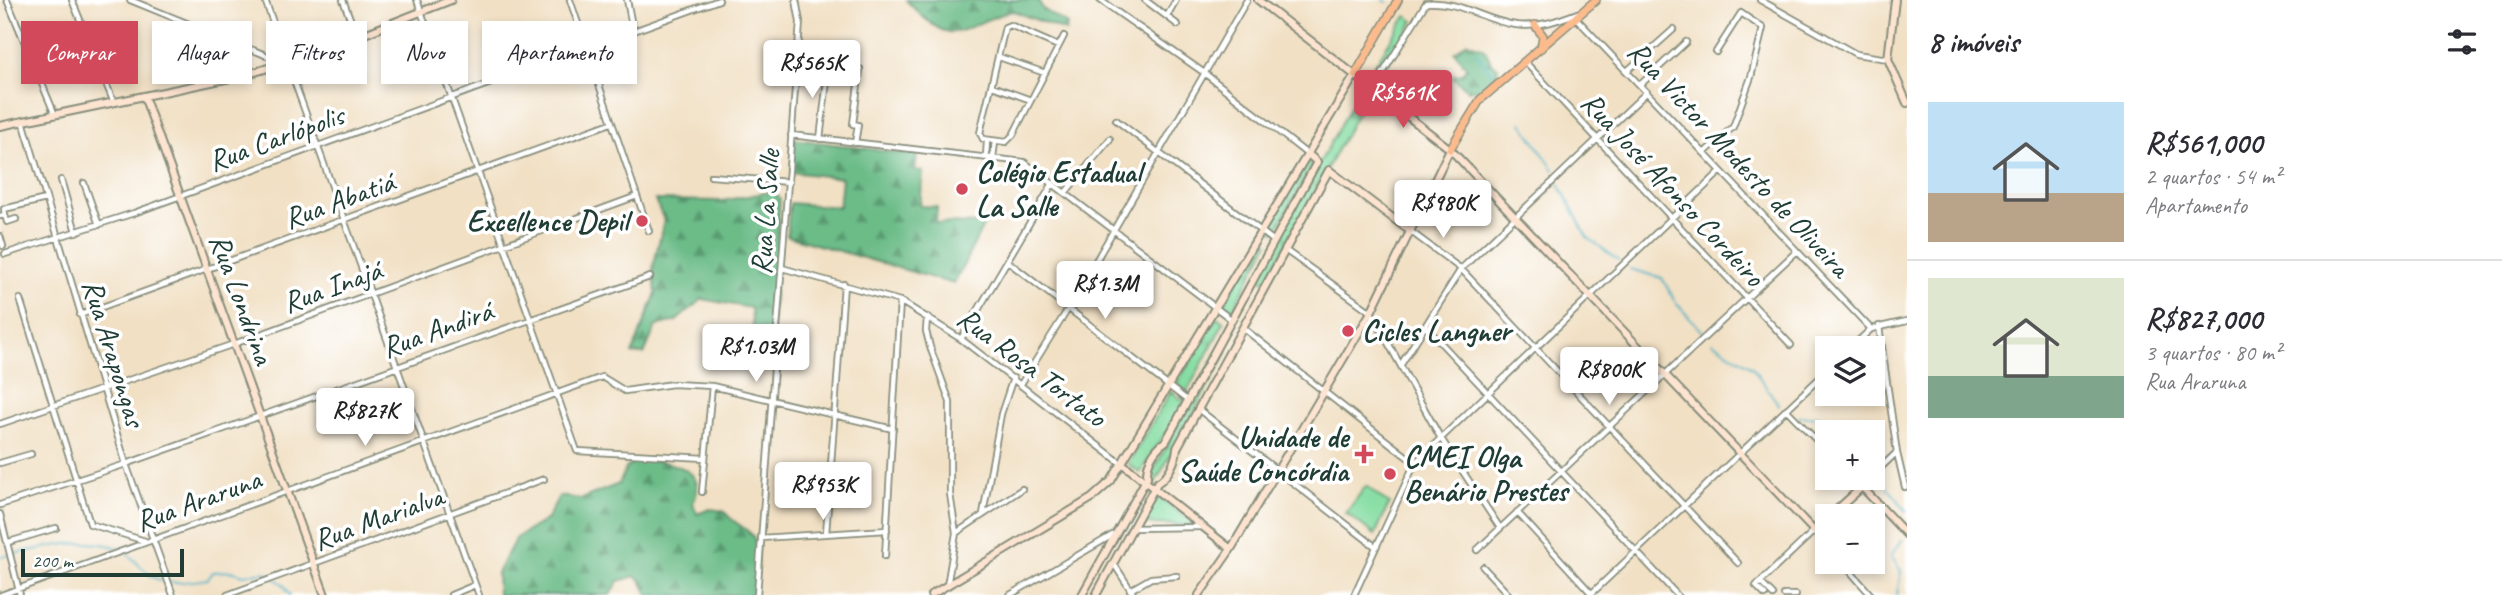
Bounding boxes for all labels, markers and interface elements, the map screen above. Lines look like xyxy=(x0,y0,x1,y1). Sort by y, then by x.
chip: Comprar xyxy=(21,21,138,84)
chip: Alugar xyxy=(152,21,252,84)
chip: Filtros xyxy=(266,21,367,84)
chip: Novo xyxy=(381,21,468,84)
chip: Apartamento xyxy=(482,21,637,84)
text: 8 imóveis xyxy=(1928,23,2019,61)
icon: filters xyxy=(2443,23,2481,61)
street label: Rua Victor Modesto de Oliveira xyxy=(1620,33,1860,287)
pin: R$565K xyxy=(755,41,869,100)
text: R$565K xyxy=(779,48,845,77)
pin: R$561K xyxy=(1346,71,1460,130)
text: R$561K xyxy=(1370,78,1436,107)
street label: Rua José Afonso Cordeiro xyxy=(1573,84,1774,295)
street label: Rua Carlópolis xyxy=(203,95,352,180)
text: R$561,000 xyxy=(2145,124,2262,162)
icon: home xyxy=(1984,130,2068,214)
street label: Rua La Salle xyxy=(742,146,788,276)
place label: Colégio Estadual La Salle xyxy=(976,153,1147,225)
street label: Rua Abatiá xyxy=(279,162,402,237)
text: 2 quartos · 54 m² xyxy=(2145,162,2281,191)
pin: R$980K xyxy=(1386,180,1500,240)
marker: Colégio Estadual La Salle xyxy=(954,181,970,197)
text: R$980K xyxy=(1410,188,1476,217)
text: Apartamento xyxy=(2145,191,2247,220)
place label: Excellence Depil xyxy=(467,202,634,240)
marker: Excellence Depil xyxy=(634,213,650,229)
street label: Rua Londrina xyxy=(201,229,284,371)
street label: Rua Inajá xyxy=(277,250,389,321)
pin: R$1.3M xyxy=(1048,262,1162,321)
text: R$1.3M xyxy=(1073,269,1137,298)
street label: Rua Arapongas xyxy=(74,275,155,434)
street label: Rua Andirá xyxy=(376,290,500,367)
street label: Rua Rosa Tortato xyxy=(950,299,1115,436)
text: R$827,000 xyxy=(2145,300,2262,338)
icon: home xyxy=(1984,306,2068,390)
place label: Cicles Langner xyxy=(1362,312,1514,350)
marker: Cicles Langner xyxy=(1340,323,1356,339)
pin: R$1.03M xyxy=(691,324,821,384)
text: R$1.03M xyxy=(718,332,794,361)
map controls xyxy=(1815,336,1885,574)
button: layers xyxy=(1815,336,1885,406)
text: 3 quartos · 80 m² xyxy=(2145,338,2281,367)
pin: R$800K xyxy=(1552,348,1666,407)
text: R$800K xyxy=(1576,355,1642,384)
text: Rua Araruna xyxy=(2145,367,2245,396)
pin: R$827K xyxy=(308,388,422,448)
text: R$827K xyxy=(332,396,398,425)
place label: Unidade de Saúde Concórdia xyxy=(1178,418,1351,490)
button: + xyxy=(1815,420,1885,490)
place label: CMEI Olga Benário Prestes xyxy=(1404,438,1571,510)
marker: Unidade de Saúde Concórdia xyxy=(1354,444,1374,464)
street label: Rua Araruna xyxy=(130,459,268,540)
pin: R$953K xyxy=(766,462,880,522)
marker: CMEI Olga Benário Prestes xyxy=(1382,466,1398,482)
text: R$953K xyxy=(791,470,855,499)
street label: Rua Marialva xyxy=(308,476,451,559)
button: − xyxy=(1815,504,1885,574)
scale bar xyxy=(21,546,184,578)
text: 200 m xyxy=(32,549,73,573)

